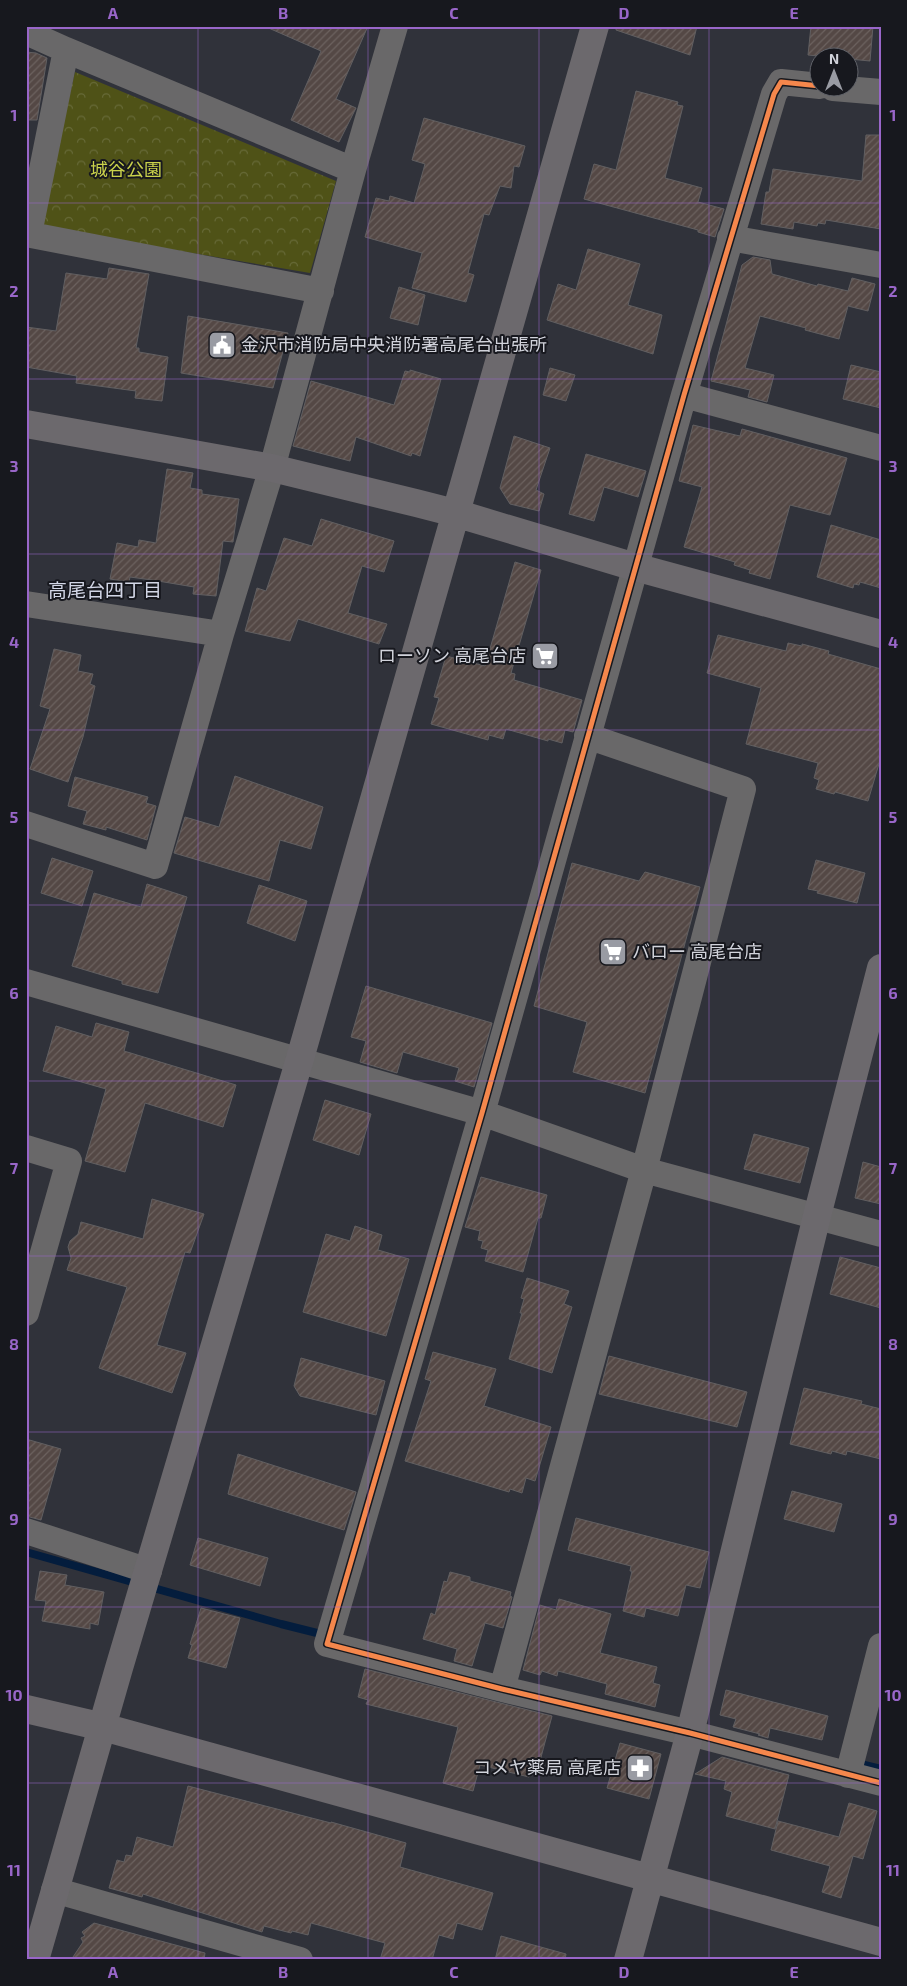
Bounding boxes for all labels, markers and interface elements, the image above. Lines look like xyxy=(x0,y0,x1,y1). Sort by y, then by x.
text: A xyxy=(108,3,119,22)
text: B xyxy=(278,3,288,22)
text: C xyxy=(449,3,459,22)
text: D xyxy=(619,3,630,22)
text: E xyxy=(789,3,799,22)
north arrow xyxy=(810,48,860,98)
text: N xyxy=(829,50,839,67)
text: 1 xyxy=(11,105,17,124)
text: 1 xyxy=(890,105,896,124)
park label: 城谷公園 xyxy=(90,158,162,180)
text: 2 xyxy=(9,281,19,300)
text: 2 xyxy=(888,281,898,300)
public building icon: 金沢市消防局中央消防署高尾台出張所 xyxy=(207,330,237,360)
place label: 金沢市消防局中央消防署高尾台出張所 xyxy=(241,333,547,355)
text: 3 xyxy=(9,456,19,475)
text: 3 xyxy=(888,456,898,475)
district label: 高尾台四丁目 xyxy=(48,578,162,601)
text: 4 xyxy=(9,632,19,651)
text: 4 xyxy=(888,632,898,651)
supermarket icon: ローソン 高尾台店 xyxy=(530,641,560,671)
place label: ローソン 高尾台店 xyxy=(378,644,526,666)
text: 5 xyxy=(10,807,19,826)
text: 5 xyxy=(889,807,898,826)
supermarket icon: バロー 高尾台店 xyxy=(598,937,628,967)
place label: バロー 高尾台店 xyxy=(632,940,762,962)
text: 6 xyxy=(9,983,19,1002)
text: 6 xyxy=(888,983,898,1002)
text: 7 xyxy=(10,1158,19,1177)
text: 7 xyxy=(889,1158,898,1177)
text: 8 xyxy=(9,1334,19,1353)
text: 8 xyxy=(888,1334,898,1353)
text: 9 xyxy=(9,1509,19,1528)
text: 9 xyxy=(888,1509,898,1528)
text: 10 xyxy=(5,1685,23,1704)
text: 10 xyxy=(884,1685,902,1704)
pharmacy icon: コメヤ薬局 高尾店 xyxy=(625,1753,655,1783)
place label: コメヤ薬局 高尾店 xyxy=(473,1756,621,1778)
text: 11 xyxy=(7,1860,21,1879)
text: 11 xyxy=(886,1860,900,1879)
text: A xyxy=(108,1962,119,1981)
text: B xyxy=(278,1962,288,1981)
text: C xyxy=(449,1962,459,1981)
text: D xyxy=(619,1962,630,1981)
text: E xyxy=(789,1962,799,1981)

